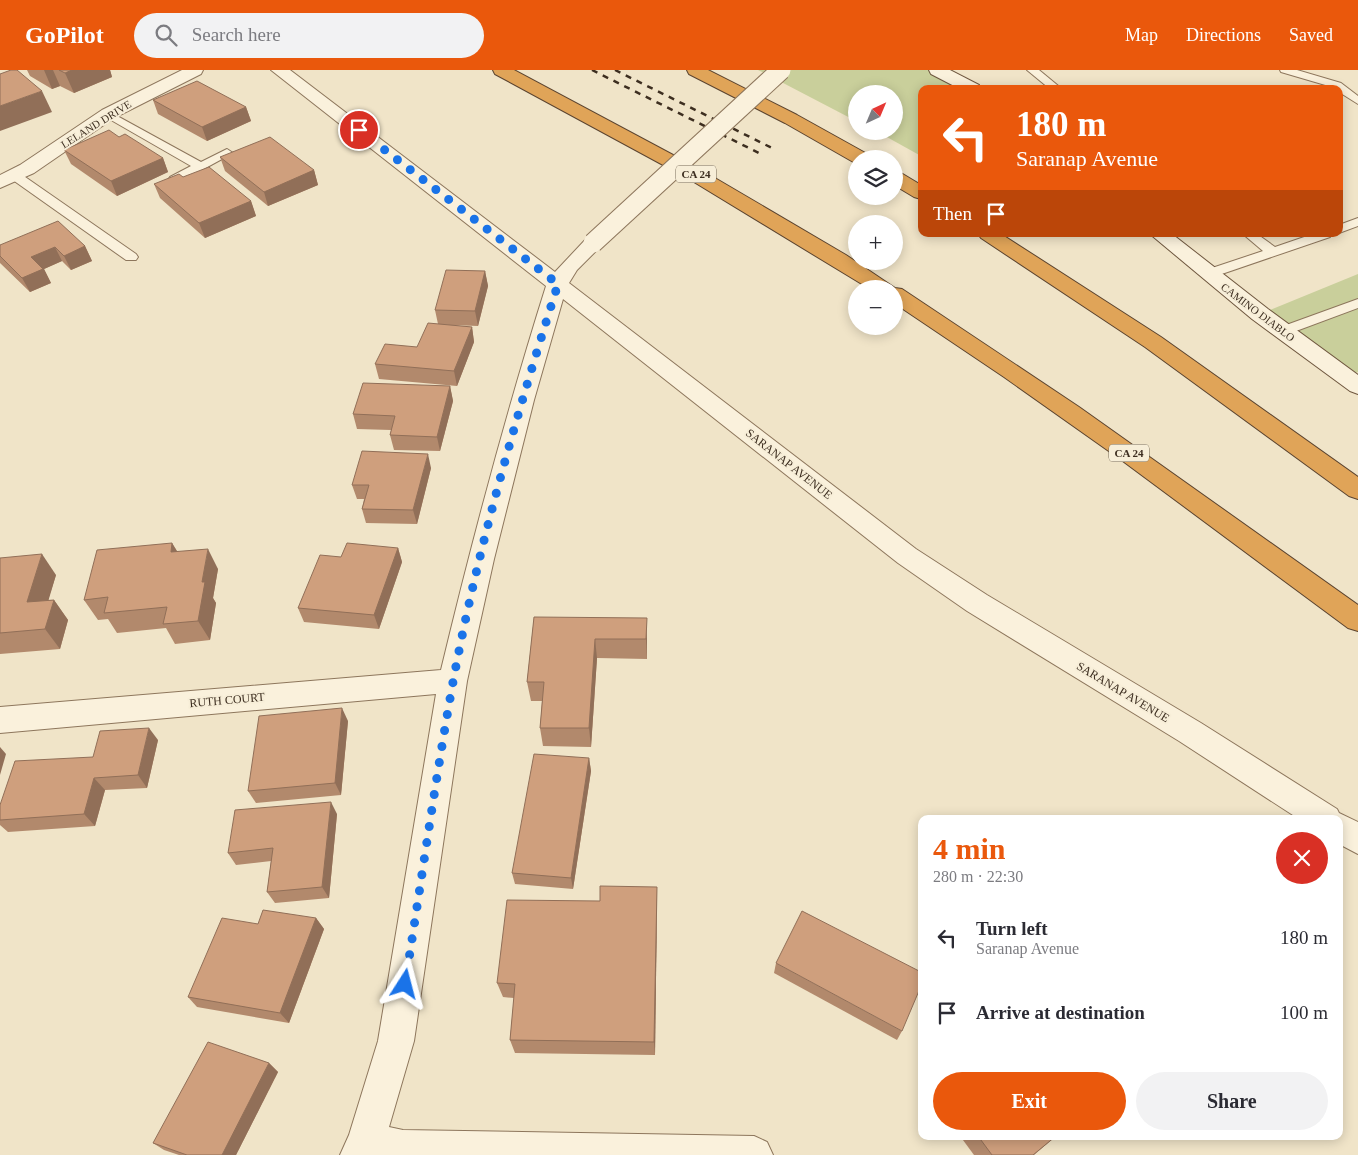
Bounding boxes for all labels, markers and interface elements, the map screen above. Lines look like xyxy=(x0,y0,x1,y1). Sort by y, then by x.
search box xyxy=(134,13,484,58)
icon: search xyxy=(152,21,180,49)
text: GoPilot xyxy=(25,22,104,48)
text: Search here xyxy=(192,24,281,45)
text: Map xyxy=(1125,25,1158,45)
text: Directions xyxy=(1186,25,1261,45)
text: Saved xyxy=(1289,25,1333,45)
north arrow xyxy=(848,85,902,140)
map controls xyxy=(848,85,903,335)
street label: LELAND DRIVE xyxy=(59,97,133,150)
icon: left xyxy=(933,105,998,170)
text: 180 m xyxy=(1016,105,1106,144)
pin xyxy=(338,109,380,151)
icon: arrive xyxy=(345,116,373,144)
text: Saranap Avenue xyxy=(1016,146,1158,171)
button: layers xyxy=(848,150,903,205)
road number: CA 24 xyxy=(676,166,716,182)
icon: arrive xyxy=(982,200,1010,228)
text: Then xyxy=(933,203,972,224)
button: + xyxy=(848,215,903,270)
button: − xyxy=(848,280,903,335)
street label: CAMINO DIABLO xyxy=(1219,280,1297,344)
street label: SARANAP AVENUE xyxy=(743,426,835,502)
road number: CA 24 xyxy=(1109,444,1149,462)
street label: SARANAP AVENUE xyxy=(1074,659,1172,725)
street label: RUTH COURT xyxy=(189,690,266,710)
text: 4 min xyxy=(933,832,1006,865)
button: close xyxy=(1276,832,1328,884)
text: 280 m · 22:30 xyxy=(933,868,1023,885)
text: Turn left xyxy=(976,918,1048,939)
icon: left xyxy=(933,924,961,952)
text: 180 m xyxy=(1280,927,1328,948)
text: Saranap Avenue xyxy=(976,940,1079,957)
position arrow xyxy=(378,957,430,1009)
icon: arrive xyxy=(933,999,961,1027)
text: Arrive at destination xyxy=(976,1002,1145,1023)
text: 100 m xyxy=(1280,1002,1328,1023)
button: Exit xyxy=(933,1072,1126,1130)
button: Share xyxy=(1136,1072,1328,1130)

